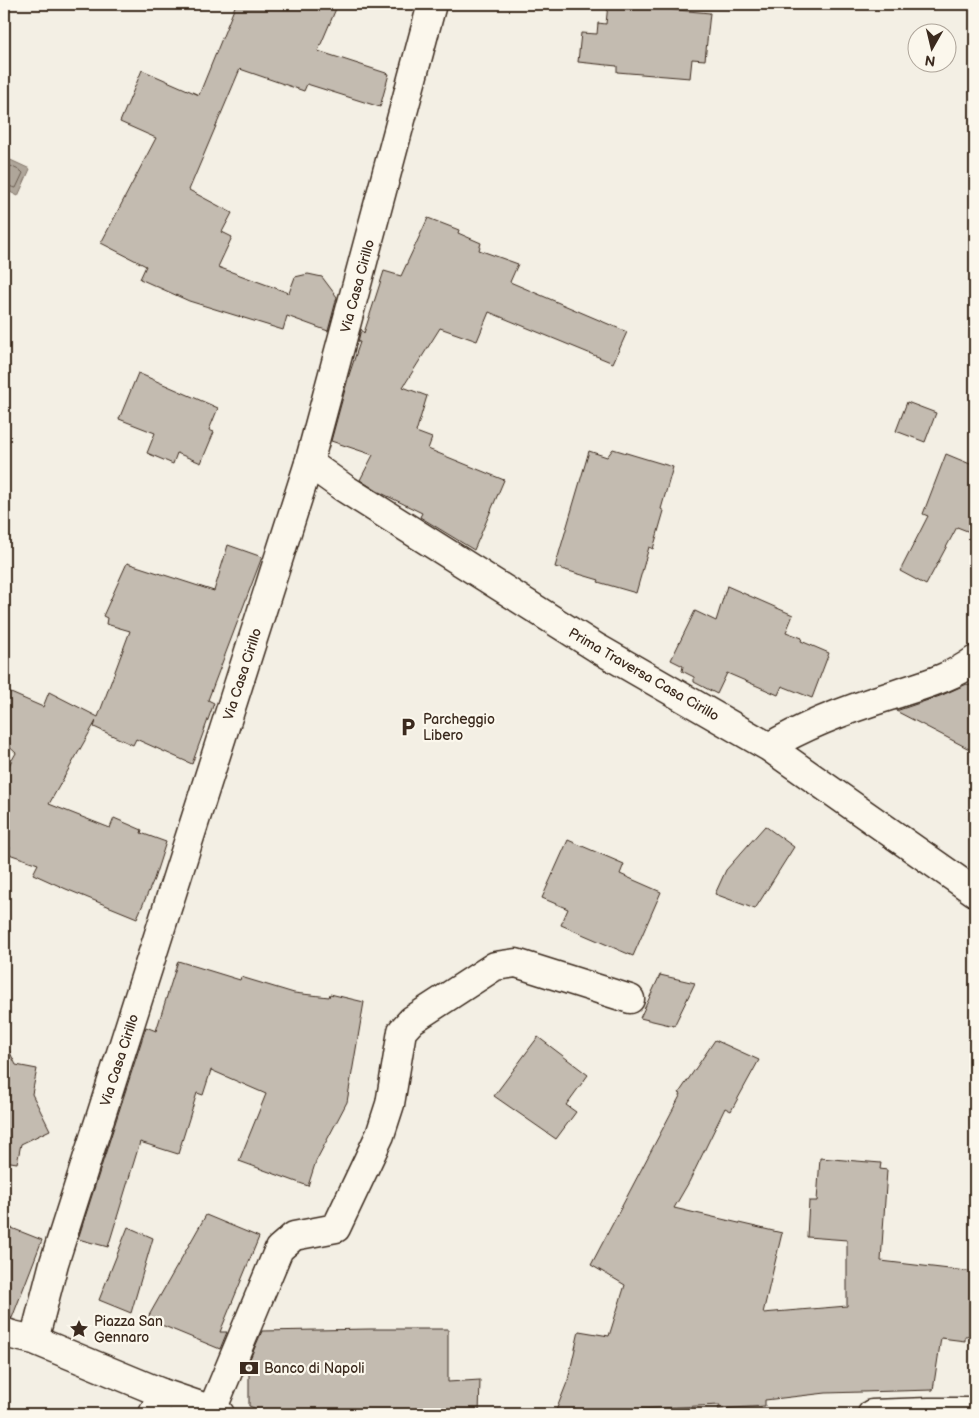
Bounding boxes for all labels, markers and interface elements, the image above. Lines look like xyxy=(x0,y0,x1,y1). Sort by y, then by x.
north arrow xyxy=(906,22,956,72)
text: N xyxy=(924,51,937,70)
street label: Via Casa Cirillo xyxy=(337,238,378,335)
street label: Prima Traversa Casa Cirillo xyxy=(565,624,722,725)
street label: Via Casa Cirillo xyxy=(220,626,265,722)
place label: Parcheggio Libero xyxy=(423,711,495,744)
parking icon: Parcheggio Libero xyxy=(397,716,419,738)
street label: Via Casa Cirillo xyxy=(97,1012,142,1108)
place label: Piazza San Gennaro xyxy=(94,1313,163,1346)
place icon: Piazza San Gennaro xyxy=(68,1318,90,1340)
bank icon: Banco di Napoli xyxy=(238,1357,260,1379)
place label: Banco di Napoli xyxy=(264,1360,365,1377)

